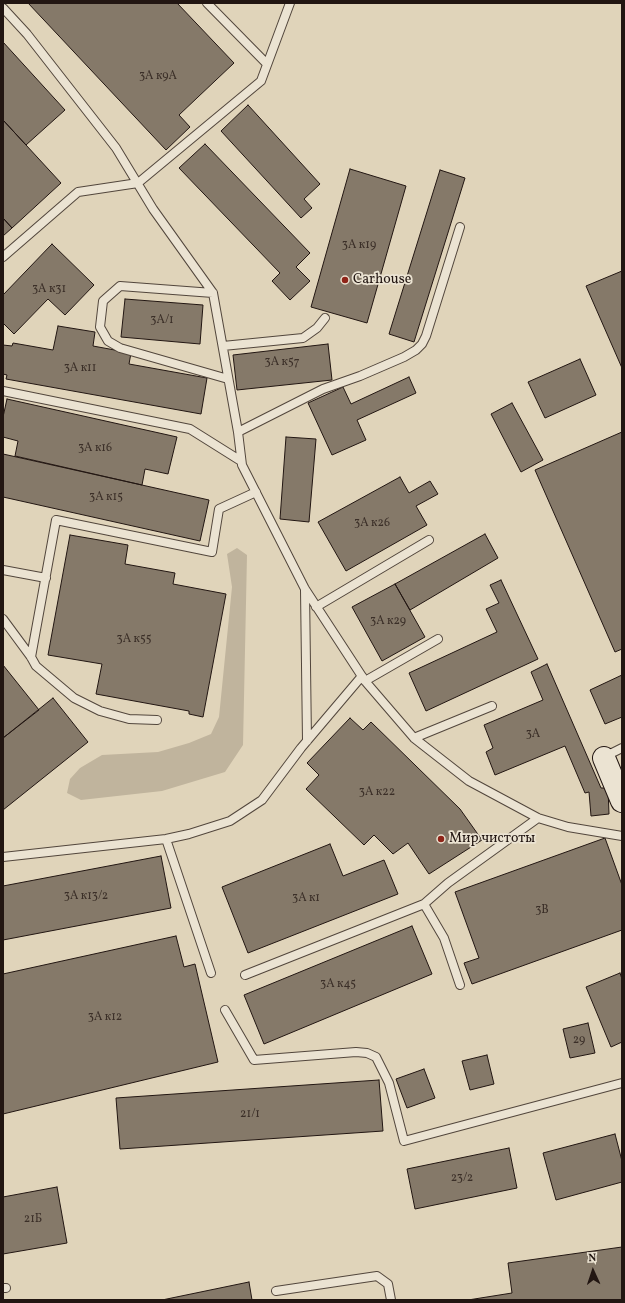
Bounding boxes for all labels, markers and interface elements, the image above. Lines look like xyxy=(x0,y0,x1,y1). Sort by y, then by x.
house number: 3А к9А xyxy=(139,70,177,84)
house number: 3А к19 xyxy=(342,239,376,253)
place label: Carhouse xyxy=(353,272,411,288)
marker: Carhouse xyxy=(340,275,350,285)
house number: 3А к31 xyxy=(32,283,66,297)
house number: 3А/1 xyxy=(150,314,174,328)
house number: 3А к57 xyxy=(265,356,299,370)
house number: 3А к11 xyxy=(64,362,96,376)
house number: 3А к16 xyxy=(78,442,112,456)
house number: 3А к15 xyxy=(89,491,123,505)
house number: 3А к26 xyxy=(354,517,390,531)
house number: 3А к29 xyxy=(370,615,406,629)
house number: 3А к55 xyxy=(117,633,151,647)
house number: 3А xyxy=(526,728,540,742)
house number: 3А к22 xyxy=(359,786,395,800)
place label: Мир чистоты xyxy=(449,831,535,847)
marker: Мир чистоты xyxy=(436,834,446,844)
house number: 3А к13/2 xyxy=(64,890,108,904)
house number: 3А к1 xyxy=(292,892,320,906)
house number: 3В xyxy=(535,904,549,918)
house number: 3А к45 xyxy=(320,978,356,992)
house number: 3А к12 xyxy=(88,1011,122,1025)
house number: 29 xyxy=(573,1034,585,1048)
house number: 21/1 xyxy=(240,1108,260,1122)
house number: 23/2 xyxy=(451,1172,473,1186)
house number: 21Б xyxy=(24,1213,42,1227)
north arrow xyxy=(573,1251,613,1291)
text: N xyxy=(588,1251,597,1266)

